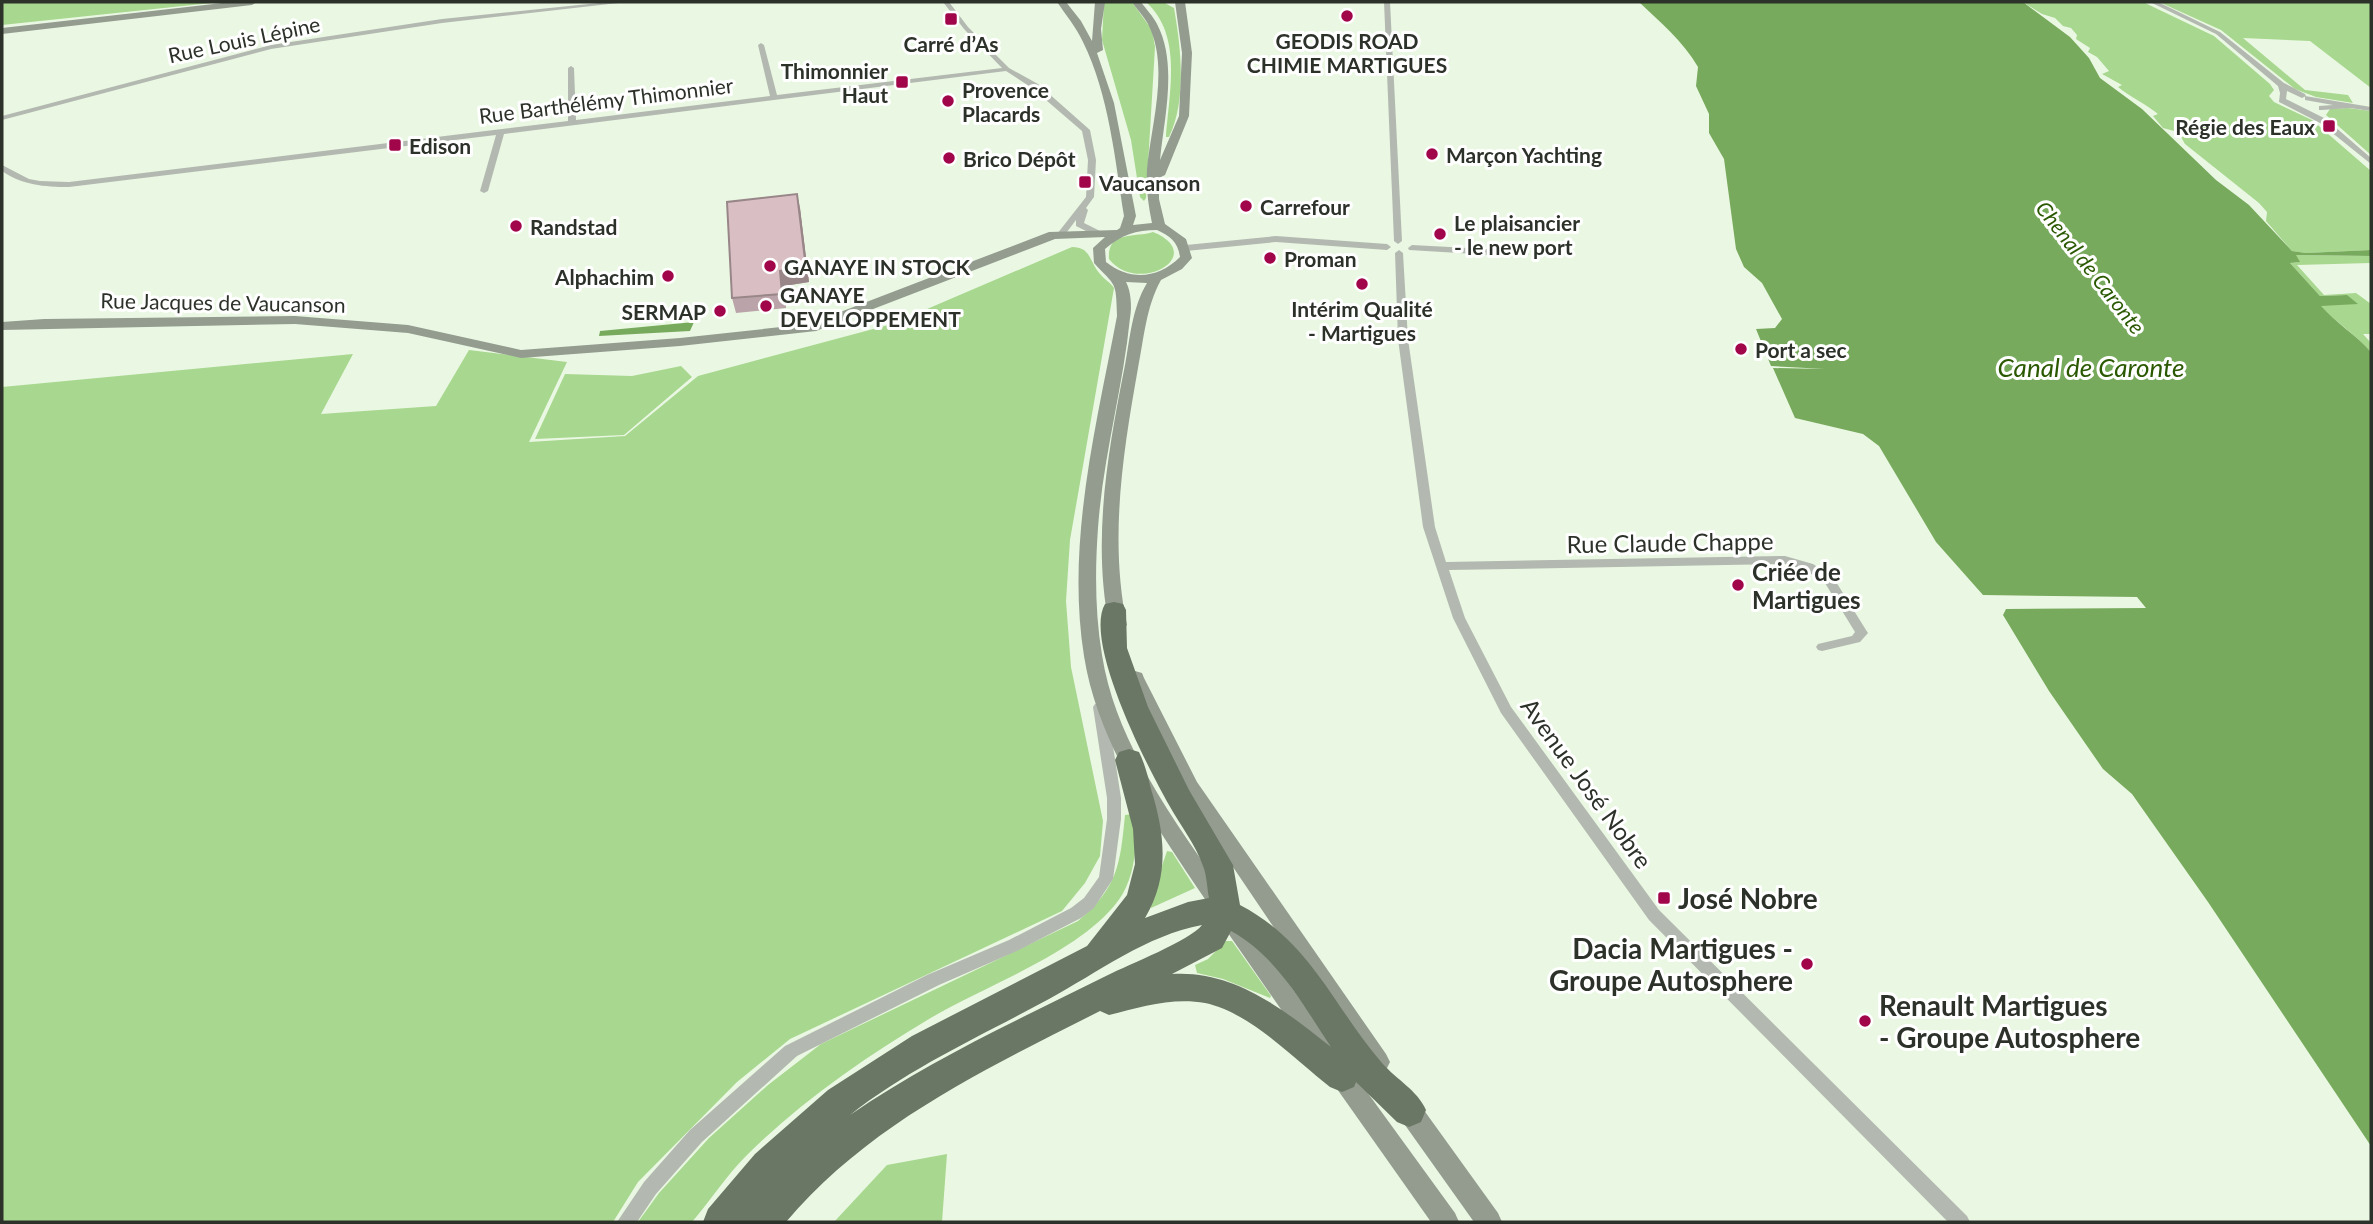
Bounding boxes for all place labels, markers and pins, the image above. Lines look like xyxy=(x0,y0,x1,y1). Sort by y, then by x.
marker: GEODIS ROAD CHIMIE MARTIGUES xyxy=(1339,8,1355,24)
marker: Carré d’As xyxy=(943,11,959,27)
place label: GEODIS ROAD CHIMIE MARTIGUES xyxy=(1247,28,1447,77)
place label: Carré d’As xyxy=(903,31,999,56)
place label: Thimonnier Haut xyxy=(781,58,888,107)
marker: Thimonnier Haut xyxy=(894,74,910,90)
place label: Provence Placards xyxy=(962,77,1049,126)
marker: Provence Placards xyxy=(940,93,956,109)
place label: Régie des Eaux xyxy=(2175,114,2315,139)
marker: Régie des Eaux xyxy=(2321,118,2337,134)
place label: Edison xyxy=(409,133,471,158)
marker: Edison xyxy=(387,137,403,153)
place label: Marçon Yachting xyxy=(1446,142,1602,167)
place label: Brico Dépôt xyxy=(963,146,1076,171)
marker: Marçon Yachting xyxy=(1424,146,1440,162)
marker: Brico Dépôt xyxy=(941,150,957,166)
place label: Vaucanson xyxy=(1098,170,1200,195)
marker: Vaucanson xyxy=(1077,174,1093,190)
place label: Carrefour xyxy=(1260,194,1350,219)
marker: Carrefour xyxy=(1238,198,1254,214)
place label: Le plaisancier - le new port xyxy=(1454,210,1580,259)
place label: Randstad xyxy=(530,214,617,239)
marker: Randstad xyxy=(508,218,524,234)
marker: Le plaisancier - le new port xyxy=(1432,226,1448,242)
place label: Proman xyxy=(1284,246,1357,271)
marker: Proman xyxy=(1262,250,1278,266)
place label: GANAYE IN STOCK xyxy=(784,254,971,279)
marker: GANAYE IN STOCK xyxy=(762,258,778,274)
place label: Alphachim xyxy=(554,264,654,289)
marker: Alphachim xyxy=(660,268,676,284)
marker: Intérim Qualité - Martigues xyxy=(1354,276,1370,292)
place label: GANAYE DEVELOPPEMENT xyxy=(780,282,961,331)
place label: Intérim Qualité - Martigues xyxy=(1291,296,1433,345)
marker: GANAYE DEVELOPPEMENT xyxy=(758,298,774,314)
place label: SERMAP xyxy=(621,299,706,324)
marker: SERMAP xyxy=(712,303,728,319)
place label: Port a sec xyxy=(1755,337,1847,362)
marker: Port a sec xyxy=(1733,341,1749,357)
place label: Criée de Martigues xyxy=(1752,557,1861,614)
marker: Criée de Martigues xyxy=(1730,577,1746,593)
place label: José Nobre xyxy=(1678,881,1818,915)
marker: José Nobre xyxy=(1656,890,1672,906)
place label: Dacia Martigues - Groupe Autosphere xyxy=(1549,931,1793,997)
marker: Dacia Martigues - Groupe Autosphere xyxy=(1799,956,1815,972)
place label: Renault Martigues - Groupe Autosphere xyxy=(1879,988,2140,1054)
marker: Renault Martigues - Groupe Autosphere xyxy=(1857,1013,1873,1029)

